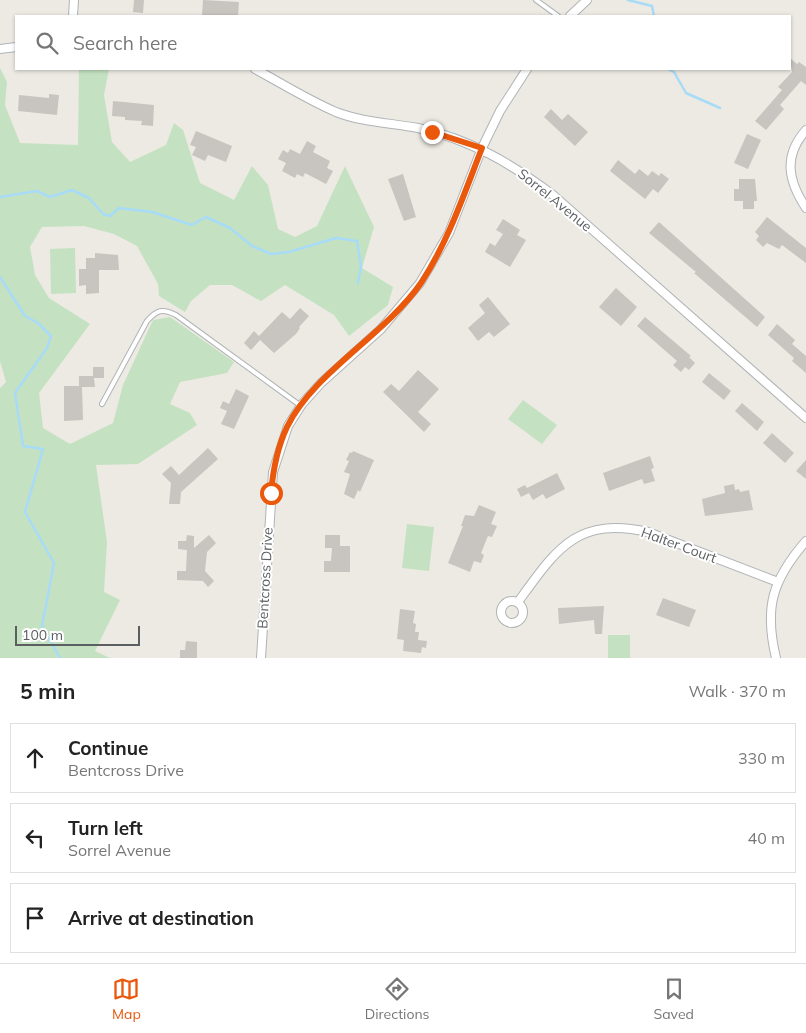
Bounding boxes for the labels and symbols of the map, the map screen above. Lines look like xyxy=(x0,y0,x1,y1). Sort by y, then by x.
route end xyxy=(421,121,444,144)
street label: Sorrel Avenue xyxy=(514,165,596,235)
route start xyxy=(260,482,283,505)
street label: Halter Court xyxy=(639,523,719,567)
street label: Bentcross Drive xyxy=(253,527,277,629)
scale bar xyxy=(15,623,140,646)

